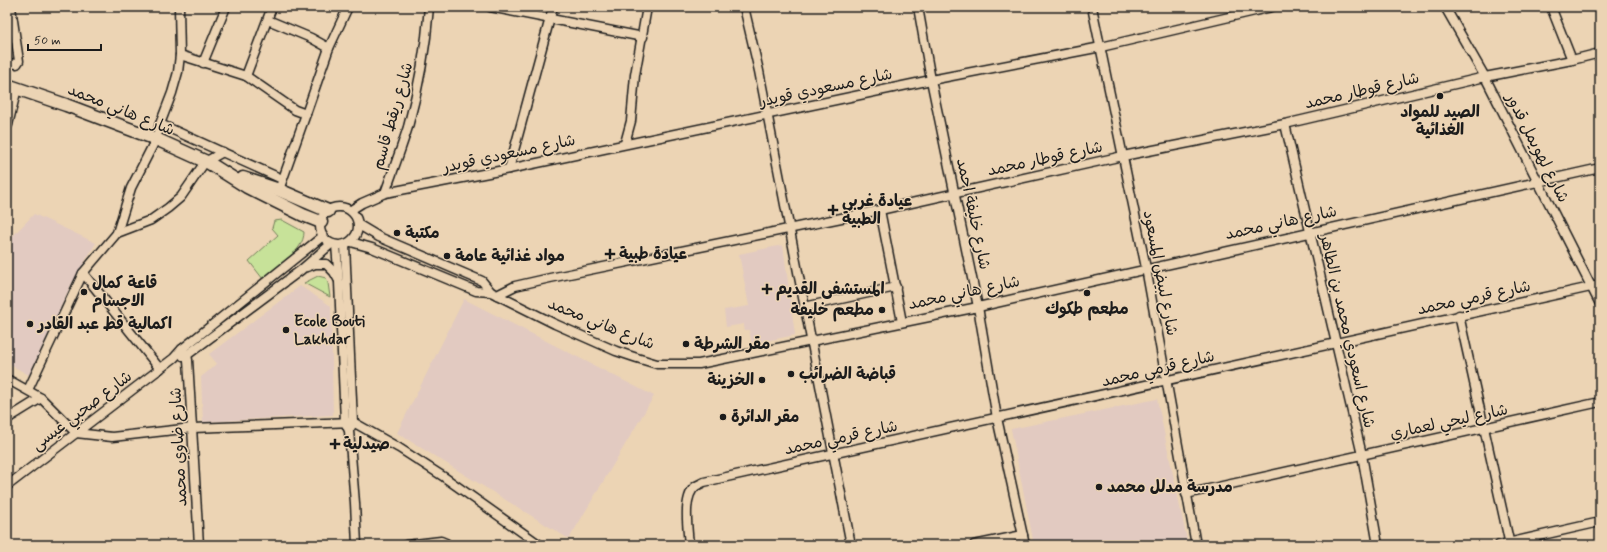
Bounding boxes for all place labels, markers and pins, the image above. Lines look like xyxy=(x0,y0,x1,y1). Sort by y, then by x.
marker: الصيد للمواد الغذائية xyxy=(1435,91,1445,101)
place label: الصيد للمواد الغذائية xyxy=(1400,102,1480,141)
place label: عيادة غربي الطبية xyxy=(842,191,912,230)
marker: عيادة غربي الطبية xyxy=(827,204,839,216)
place label: مكتبة xyxy=(405,223,440,244)
marker: مكتبة xyxy=(392,228,402,238)
place label: عيادة طبية xyxy=(619,244,687,265)
place label: مواد غذائية عامة xyxy=(455,246,565,267)
marker: عيادة طبية xyxy=(604,248,616,260)
marker: مواد غذائية عامة xyxy=(442,251,452,261)
place label: قاعة كمال الاجسام xyxy=(92,273,157,313)
place label: المستشفى القديم xyxy=(776,279,885,301)
marker: المستشفى القديم xyxy=(761,283,773,295)
marker: قاعة كمال الاجسام xyxy=(79,287,89,297)
marker: مطعم طكوك xyxy=(1082,288,1092,298)
place label: مطعم طكوك xyxy=(1045,299,1129,321)
place label: مطعم خليفة xyxy=(790,300,874,322)
marker: مطعم خليفة xyxy=(877,305,887,315)
place label: Ecole Bouti Lakhdar xyxy=(294,311,366,350)
place label: اكمالية قط عبد القادر xyxy=(36,314,172,335)
marker: اكمالية قط عبد القادر xyxy=(25,319,35,329)
marker: Ecole Bouti Lakhdar xyxy=(281,325,291,335)
place label: مقر الشرطة xyxy=(694,334,770,355)
marker: مقر الشرطة xyxy=(681,339,691,349)
place label: قباضة الضرائب xyxy=(799,364,896,385)
marker: قباضة الضرائب xyxy=(786,369,796,379)
place label: الخزينة xyxy=(707,370,754,391)
marker: الخزينة xyxy=(757,375,767,385)
place label: مقر الدائرة xyxy=(731,407,799,428)
marker: مقر الدائرة xyxy=(718,412,728,422)
place label: صيدلية xyxy=(343,434,390,455)
marker: صيدلية xyxy=(330,439,340,449)
place label: مدرسة مدلل محمد xyxy=(1107,477,1233,498)
marker: مدرسة مدلل محمد xyxy=(1094,482,1104,492)

